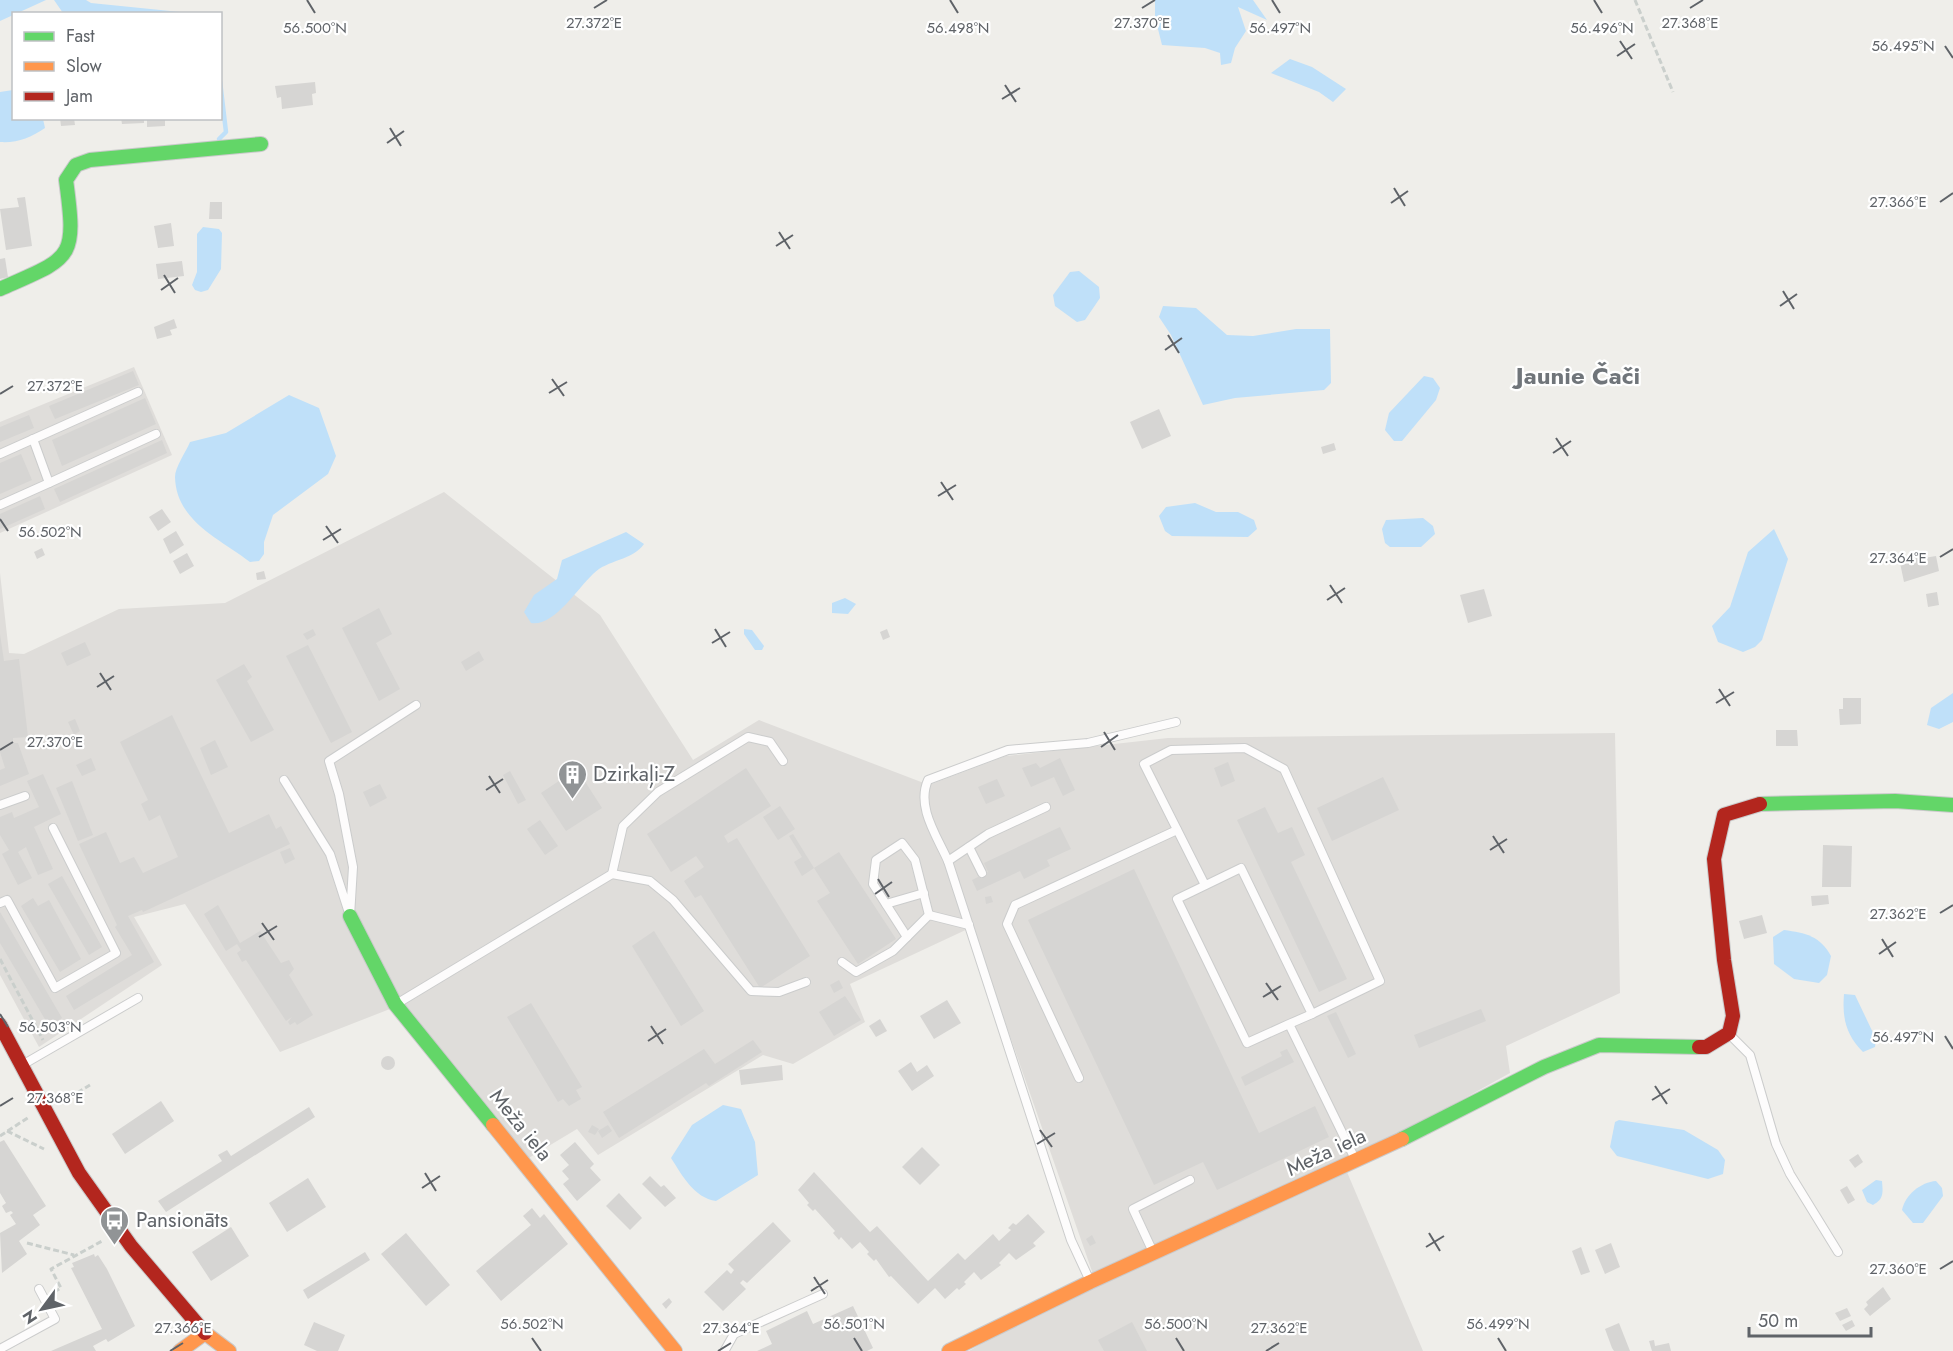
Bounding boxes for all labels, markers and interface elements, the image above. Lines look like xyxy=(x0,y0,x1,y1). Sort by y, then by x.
legend xyxy=(12,12,222,120)
text: 27.372°E xyxy=(566,12,622,34)
text: 27.370°E xyxy=(1114,12,1170,34)
text: 27.368°E xyxy=(1662,12,1718,34)
text: 56.500°N xyxy=(283,17,347,39)
text: 56.498°N xyxy=(927,17,989,39)
text: 56.497°N xyxy=(1249,17,1311,39)
text: 56.496°N xyxy=(1570,17,1634,39)
text: Fast xyxy=(66,23,95,49)
text: 56.495°N xyxy=(1871,35,1935,57)
text: Slow xyxy=(66,53,103,79)
text: Jam xyxy=(64,83,93,109)
text: 27.366°E xyxy=(1869,191,1927,213)
district label: Jaunie Čači xyxy=(1512,358,1640,393)
text: 27.372°E xyxy=(27,375,83,397)
text: 56.502°N xyxy=(18,521,82,543)
text: 27.364°E xyxy=(1869,547,1927,569)
text: 27.370°E xyxy=(27,731,83,753)
building icon: Dzirkaļi-Z xyxy=(556,758,588,800)
place label: Dzirkaļi-Z xyxy=(593,759,676,789)
text: 27.362°E xyxy=(1869,903,1927,925)
text: 56.503°N xyxy=(18,1016,82,1038)
text: 56.497°N xyxy=(1872,1026,1934,1048)
street label: Meža iela xyxy=(483,1082,559,1168)
text: 27.368°E xyxy=(27,1087,83,1109)
street label: Meža iela xyxy=(1281,1120,1371,1184)
bus stop icon: Pansionāts xyxy=(99,1204,131,1246)
place label: Pansionāts xyxy=(136,1205,228,1235)
text: 27.360°E xyxy=(1869,1258,1927,1280)
north arrow xyxy=(12,1279,72,1339)
scale bar xyxy=(1749,1300,1870,1338)
text: N xyxy=(17,1305,43,1328)
text: 50 m xyxy=(1758,1308,1798,1334)
text: 56.502°N xyxy=(500,1313,564,1335)
text: 56.501°N xyxy=(823,1313,885,1335)
text: 56.500°N xyxy=(1144,1313,1208,1335)
text: 56.499°N xyxy=(1466,1313,1530,1335)
text: 27.366°E xyxy=(154,1317,212,1339)
text: 27.364°E xyxy=(702,1317,760,1339)
text: 27.362°E xyxy=(1250,1317,1308,1339)

